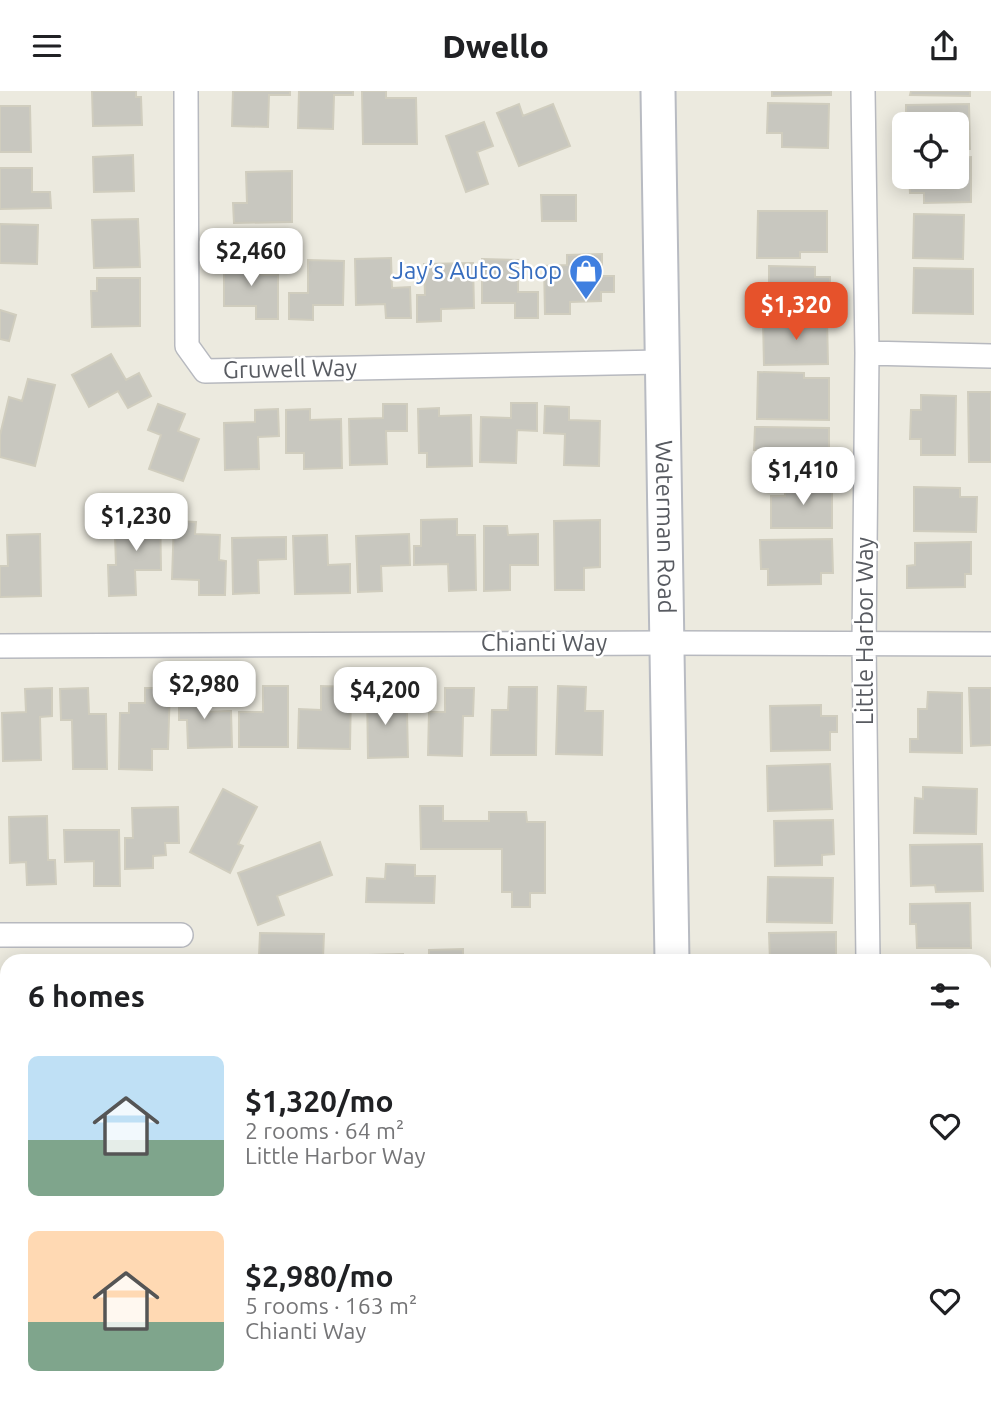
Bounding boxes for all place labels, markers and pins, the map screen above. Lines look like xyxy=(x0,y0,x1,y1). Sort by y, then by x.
pin: $2,460 xyxy=(194,229,308,288)
shop icon: Jay’s Auto Shop xyxy=(567,252,605,301)
place label: Jay’s Auto Shop xyxy=(392,257,562,284)
pin: $1,320 xyxy=(739,282,853,342)
pin: $1,410 xyxy=(746,447,860,507)
pin: $1,230 xyxy=(79,493,193,553)
pin: $2,980 xyxy=(147,661,261,721)
pin: $4,200 xyxy=(328,667,442,727)

